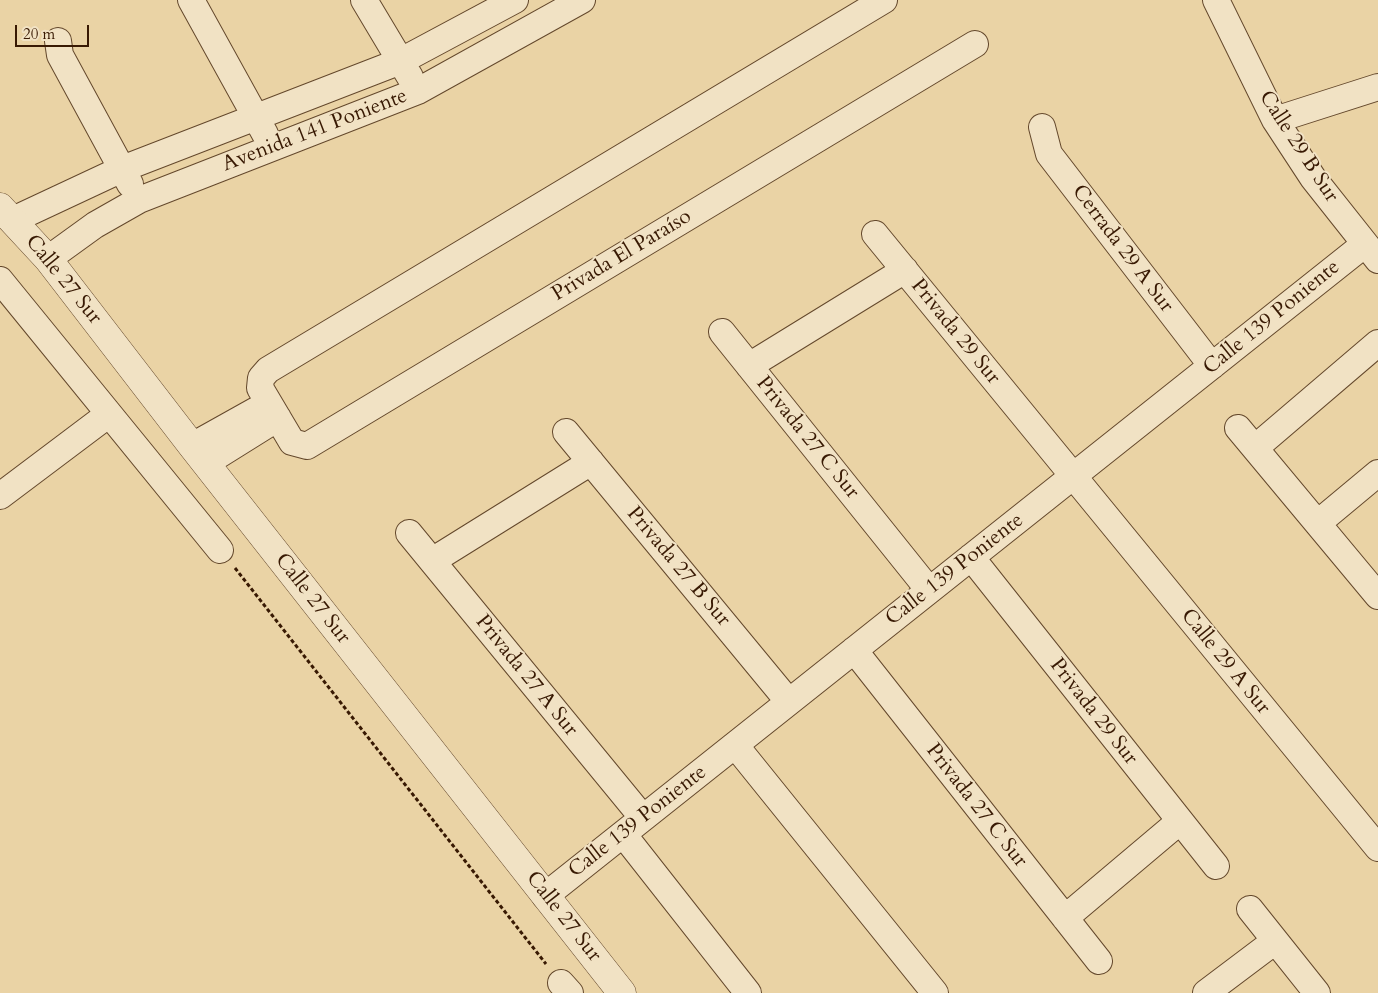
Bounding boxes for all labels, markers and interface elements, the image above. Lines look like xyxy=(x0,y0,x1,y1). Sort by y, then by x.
scale bar xyxy=(18,15,91,47)
text: 20 m xyxy=(23,24,55,44)
street label: Avenida 141 Poniente xyxy=(219,84,411,178)
street label: Calle 29 B Sur xyxy=(1253,87,1343,207)
street label: Cerrada 29 A Sur xyxy=(1066,180,1178,318)
street label: Privada El Paraíso xyxy=(548,205,696,307)
street label: Calle 27 Sur xyxy=(19,230,107,330)
street label: Calle 139 Poniente xyxy=(1199,255,1345,381)
street label: Privada 29 Sur xyxy=(905,274,1005,390)
street label: Privada 27 C Sur xyxy=(750,372,864,504)
street label: Privada 27 B Sur xyxy=(621,502,735,632)
street label: Calle 139 Poniente xyxy=(881,508,1029,632)
street label: Calle 27 Sur xyxy=(269,549,355,649)
street label: Calle 29 A Sur xyxy=(1175,604,1275,720)
street label: Privada 27 A Sur xyxy=(469,610,583,742)
street label: Privada 29 Sur xyxy=(1044,654,1142,770)
street label: Privada 27 C Sur xyxy=(920,739,1032,873)
street label: Calle 139 Poniente xyxy=(564,760,712,884)
street label: Calle 27 Sur xyxy=(520,867,606,967)

